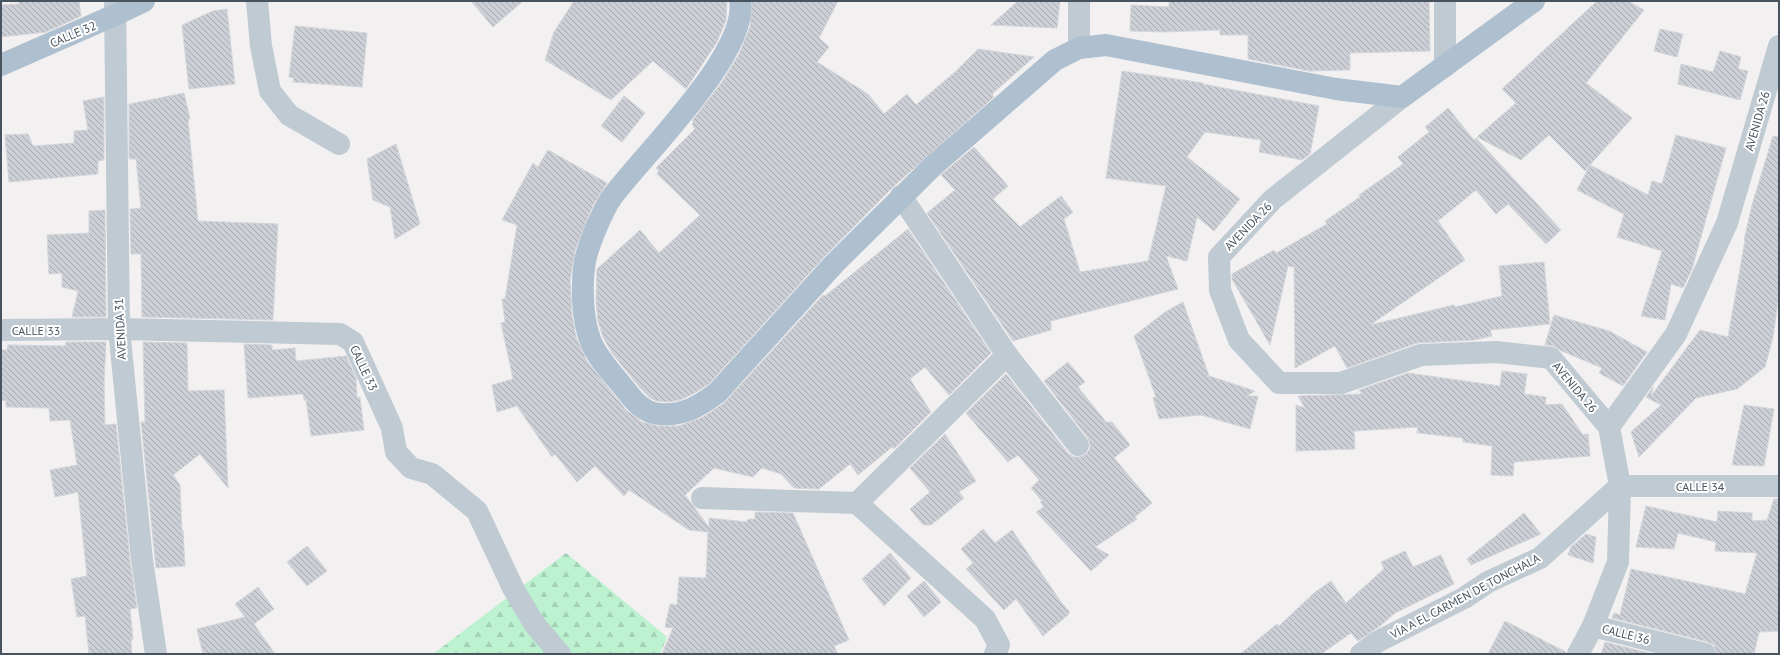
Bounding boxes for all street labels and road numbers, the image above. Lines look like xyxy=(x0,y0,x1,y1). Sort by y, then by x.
street label: CALLE 32 xyxy=(48,18,98,50)
street label: AVENIDA 26 xyxy=(1741,89,1773,153)
street label: AVENIDA 26 xyxy=(1221,199,1275,253)
street label: AVENIDA 31 xyxy=(111,298,129,360)
street label: CALLE 33 xyxy=(12,323,60,338)
street label: CALLE 33 xyxy=(347,343,381,393)
street label: AVENIDA 26 xyxy=(1549,359,1601,415)
street label: CALLE 34 xyxy=(1676,479,1725,494)
street label: VÍA A EL CARMEN DE TONCHALA xyxy=(1387,550,1542,642)
street label: CALLE 36 xyxy=(1601,621,1651,647)

